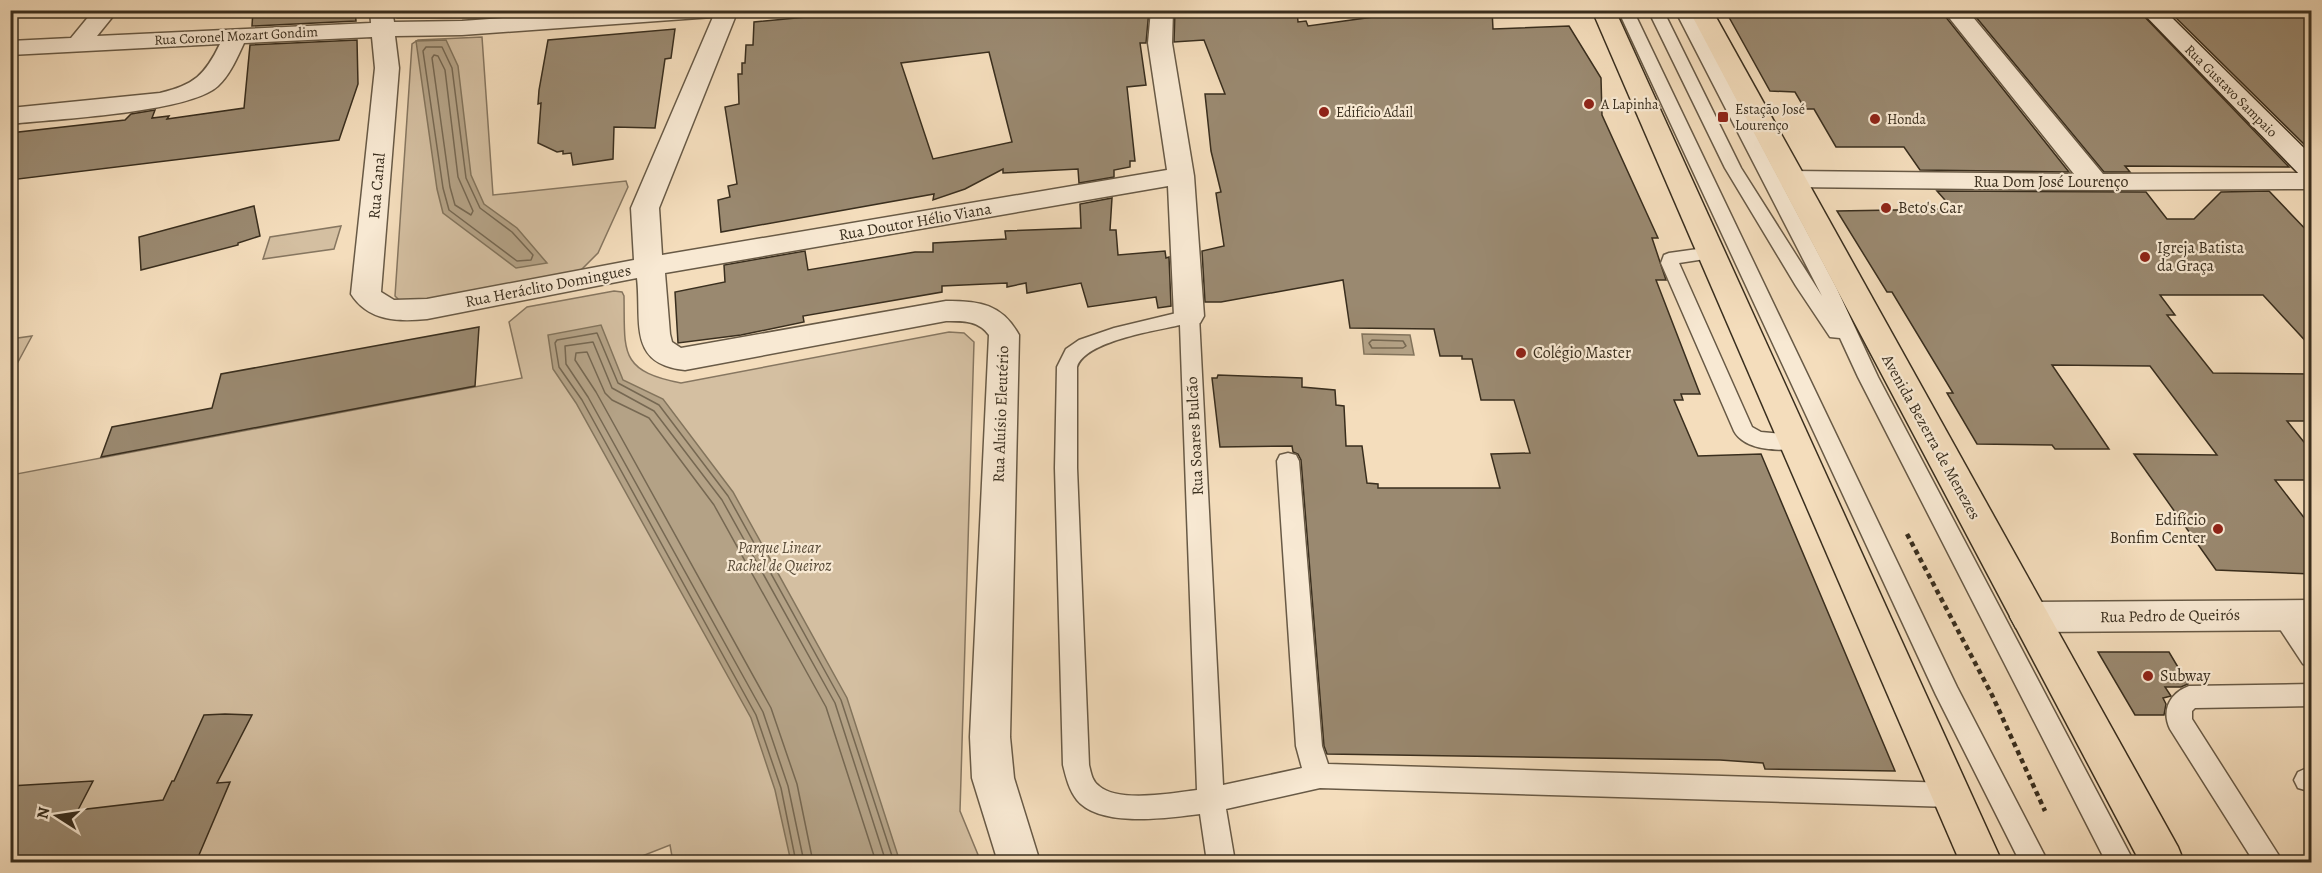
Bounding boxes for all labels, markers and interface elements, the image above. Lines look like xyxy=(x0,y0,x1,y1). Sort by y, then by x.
street label: Rua Coronel Mozart Gondim xyxy=(154,22,319,50)
street label: Rua Gustavo Sampaio xyxy=(2180,40,2282,142)
place label: A Lapinha xyxy=(1600,95,1659,114)
marker: A Lapinha xyxy=(1582,97,1596,111)
place label: Estação José Lourenço xyxy=(1735,100,1805,135)
place label: Edifício Adail xyxy=(1336,103,1414,122)
marker: Edifício Adail xyxy=(1317,105,1331,119)
marker: Estação José Lourenço xyxy=(1716,110,1730,124)
place label: Honda xyxy=(1887,110,1926,129)
marker: Honda xyxy=(1868,112,1882,126)
street label: Rua Canal xyxy=(363,152,391,220)
street label: Rua Dom José Lourenço xyxy=(1974,171,2128,193)
place label: Beto's Car xyxy=(1898,197,1963,219)
street label: Rua Doutor Hélio Viana xyxy=(837,198,994,246)
marker: Beto's Car xyxy=(1879,201,1893,215)
place label: Igreja Batista da Graça xyxy=(2157,237,2245,277)
marker: Igreja Batista da Graça xyxy=(2138,250,2152,264)
street label: Rua Heráclito Domingues xyxy=(463,259,633,313)
place label: Colégio Master xyxy=(1533,342,1631,364)
street label: Rua Aluísio Eleutério xyxy=(988,345,1014,483)
marker: Colégio Master xyxy=(1514,346,1528,360)
street label: Avenida Bezerra de Menezes xyxy=(1876,350,1986,523)
street label: Rua Soares Bulcão xyxy=(1181,376,1209,496)
place label: Edifício Bonfim Center xyxy=(2110,509,2206,549)
marker: Edifício Bonfim Center xyxy=(2211,522,2225,536)
park label: Parque Linear Rachel de Queiroz xyxy=(727,537,832,577)
street label: Rua Pedro de Queirós xyxy=(2100,604,2240,628)
place label: Subway xyxy=(2160,665,2211,687)
marker: Subway xyxy=(2141,669,2155,683)
north arrow xyxy=(27,786,87,846)
text: N xyxy=(31,805,55,821)

